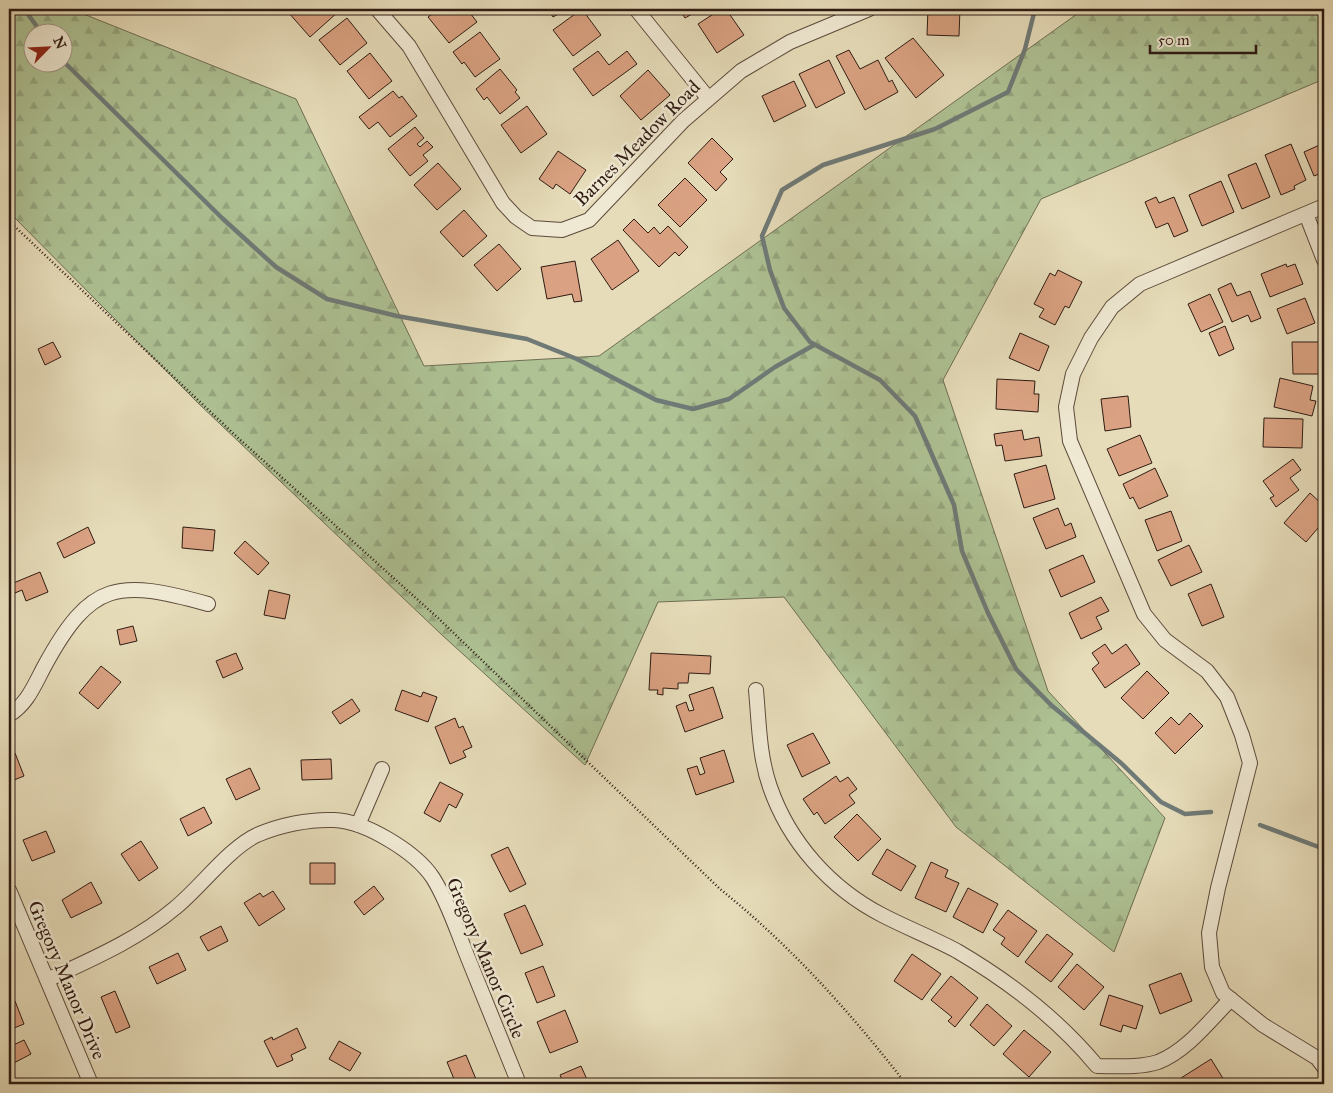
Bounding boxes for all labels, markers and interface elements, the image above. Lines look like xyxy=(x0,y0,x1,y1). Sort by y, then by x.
north arrow xyxy=(22,22,72,72)
scale bar xyxy=(1150,22,1257,54)
text: 50 m xyxy=(1158,31,1190,49)
text: N xyxy=(49,34,70,52)
street label: Barnes Meadow Road xyxy=(569,75,705,211)
street label: Gregory Manor Circle xyxy=(441,874,530,1042)
street label: Gregory Manor Drive xyxy=(22,897,111,1063)

